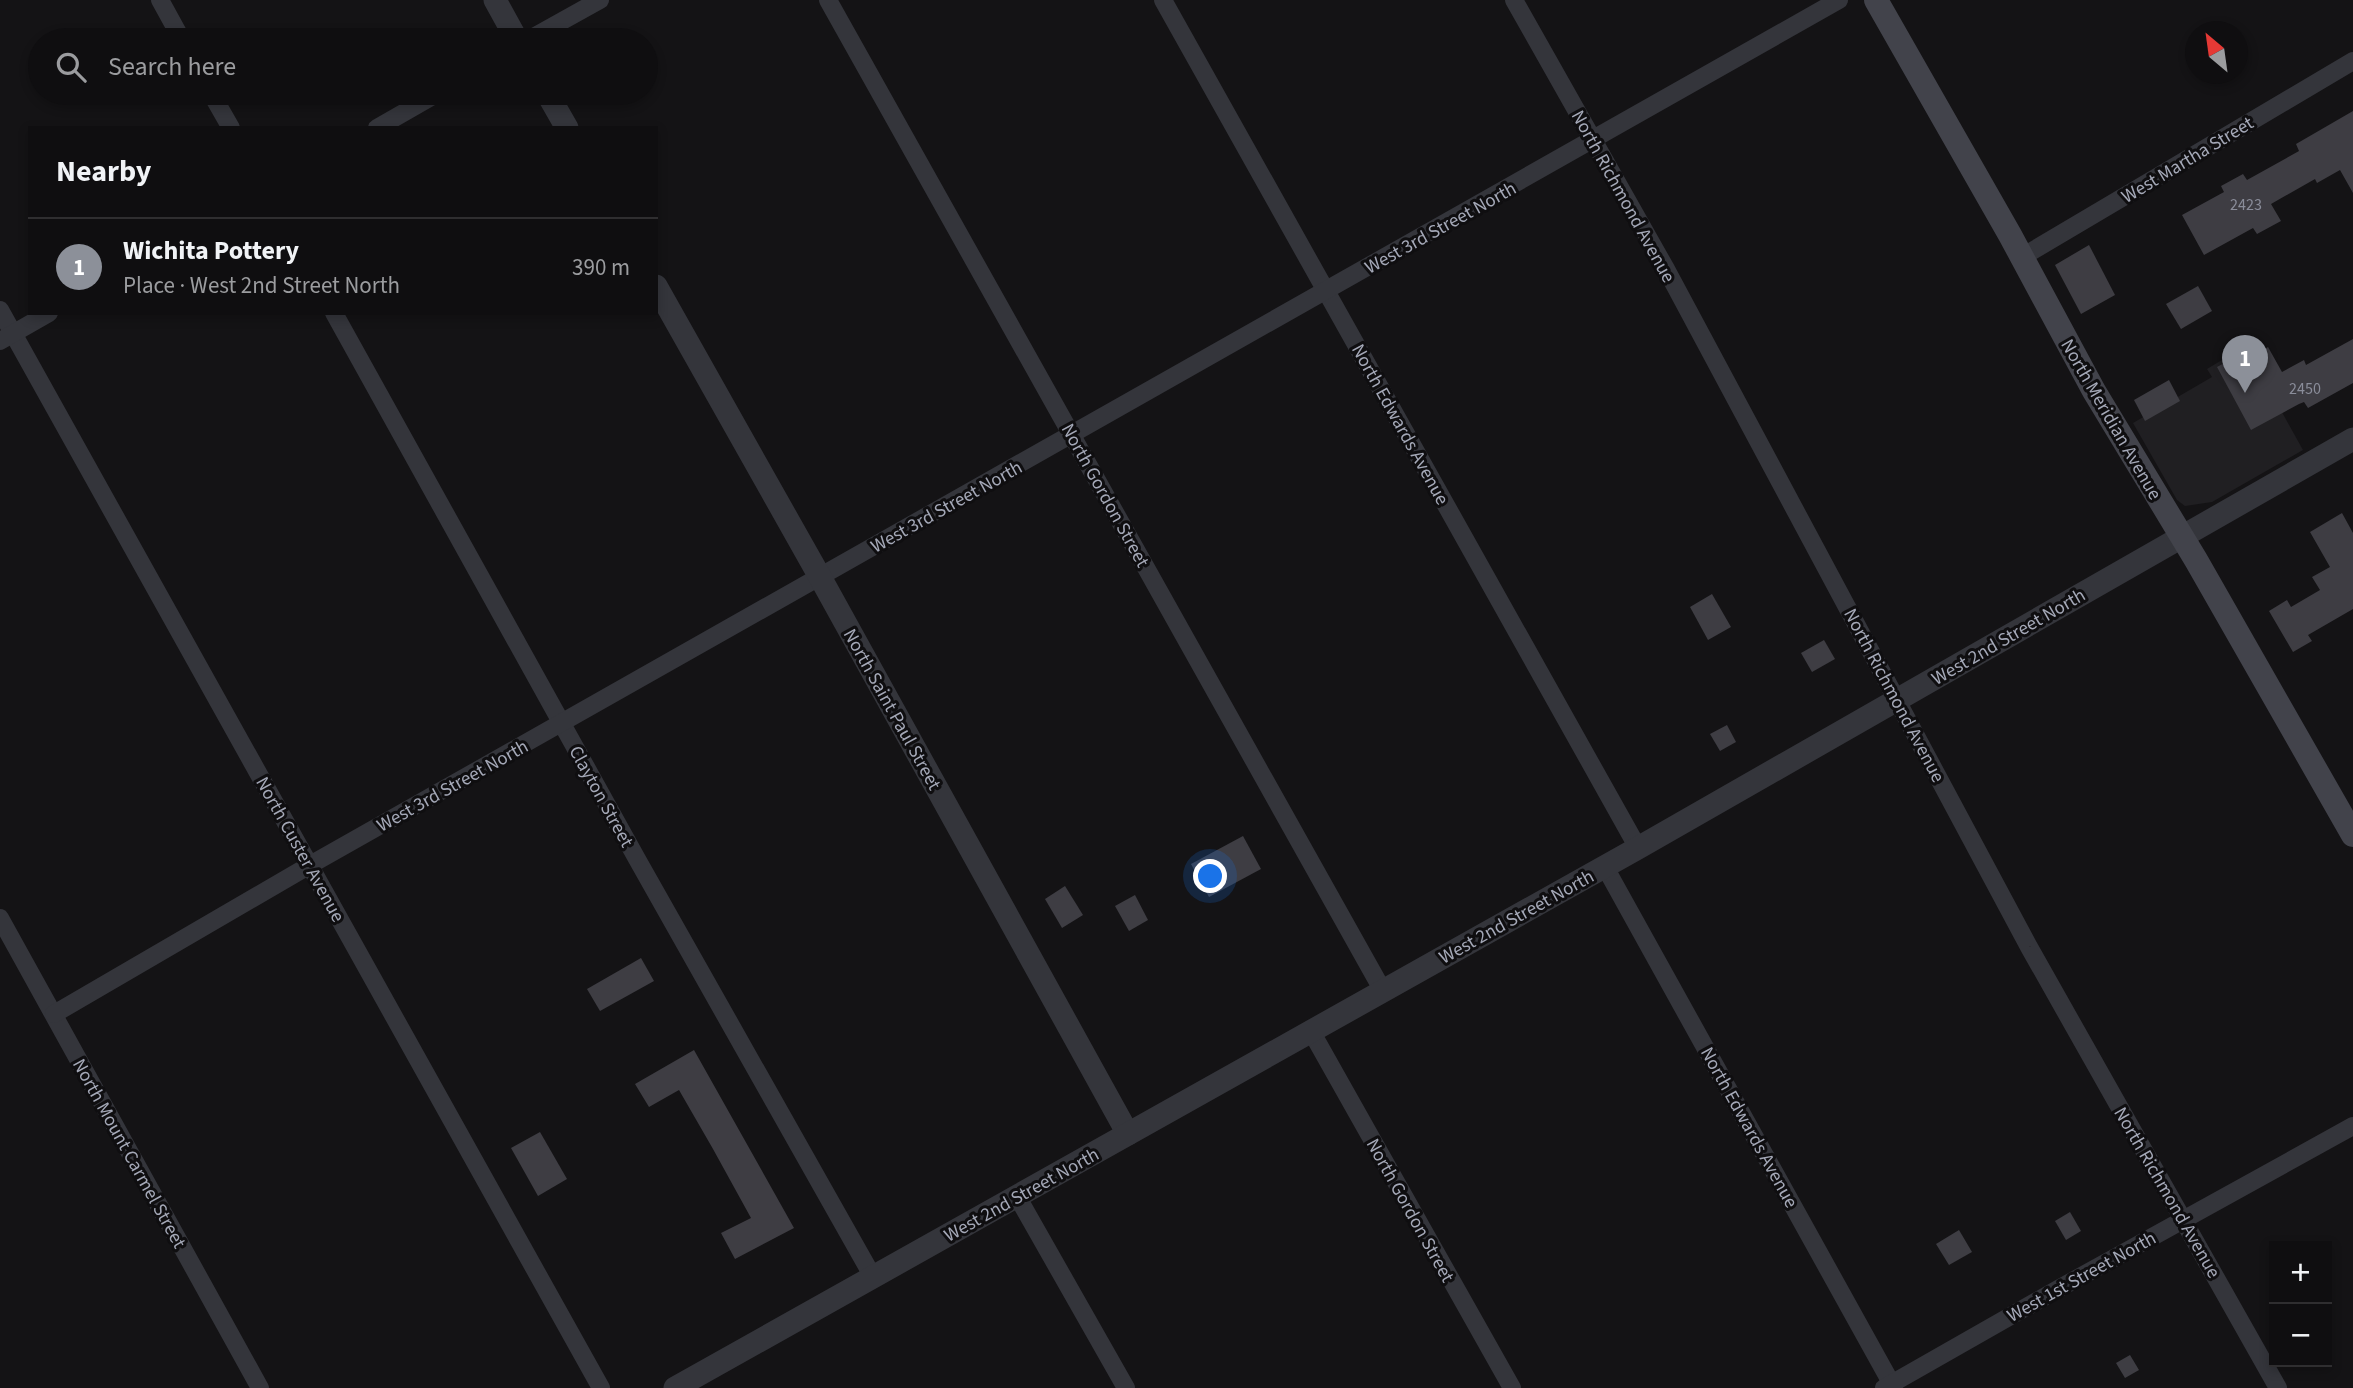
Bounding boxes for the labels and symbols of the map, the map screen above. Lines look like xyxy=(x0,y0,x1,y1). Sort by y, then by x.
north arrow xyxy=(2185,21,2248,84)
street label: North Richmond Avenue xyxy=(1564,106,1681,288)
street label: West Martha Street xyxy=(2117,110,2259,210)
street label: West 3rd Street North xyxy=(1360,175,1521,281)
house number: 2423 xyxy=(2230,194,2262,216)
street label: North Meridian Avenue xyxy=(2054,334,2168,505)
pin: 1 xyxy=(2222,335,2268,393)
street label: North Edwards Avenue xyxy=(1344,339,1455,510)
house number: 2450 xyxy=(2289,378,2321,400)
street label: North Gordon Street xyxy=(1054,419,1156,573)
street label: West 3rd Street North xyxy=(866,454,1027,560)
street label: West 2nd Street North xyxy=(1927,582,2091,692)
street label: North Richmond Avenue xyxy=(1836,604,1951,788)
street label: North Saint Paul Street xyxy=(836,624,948,796)
street label: West 3rd Street North xyxy=(372,733,533,839)
street label: Clayton Street xyxy=(562,741,640,853)
street label: North Custer Avenue xyxy=(248,772,351,927)
your location xyxy=(1193,859,1227,893)
street label: West 2nd Street North xyxy=(1434,863,1599,971)
street label: North Edwards Avenue xyxy=(1693,1042,1804,1213)
street label: North Mount Carmel Street xyxy=(65,1054,192,1254)
street label: North Richmond Avenue xyxy=(2107,1102,2227,1283)
street label: North Gordon Street xyxy=(1359,1134,1461,1288)
street label: West 2nd Street North xyxy=(939,1141,1104,1249)
street label: West 1st Street North xyxy=(2002,1225,2161,1330)

